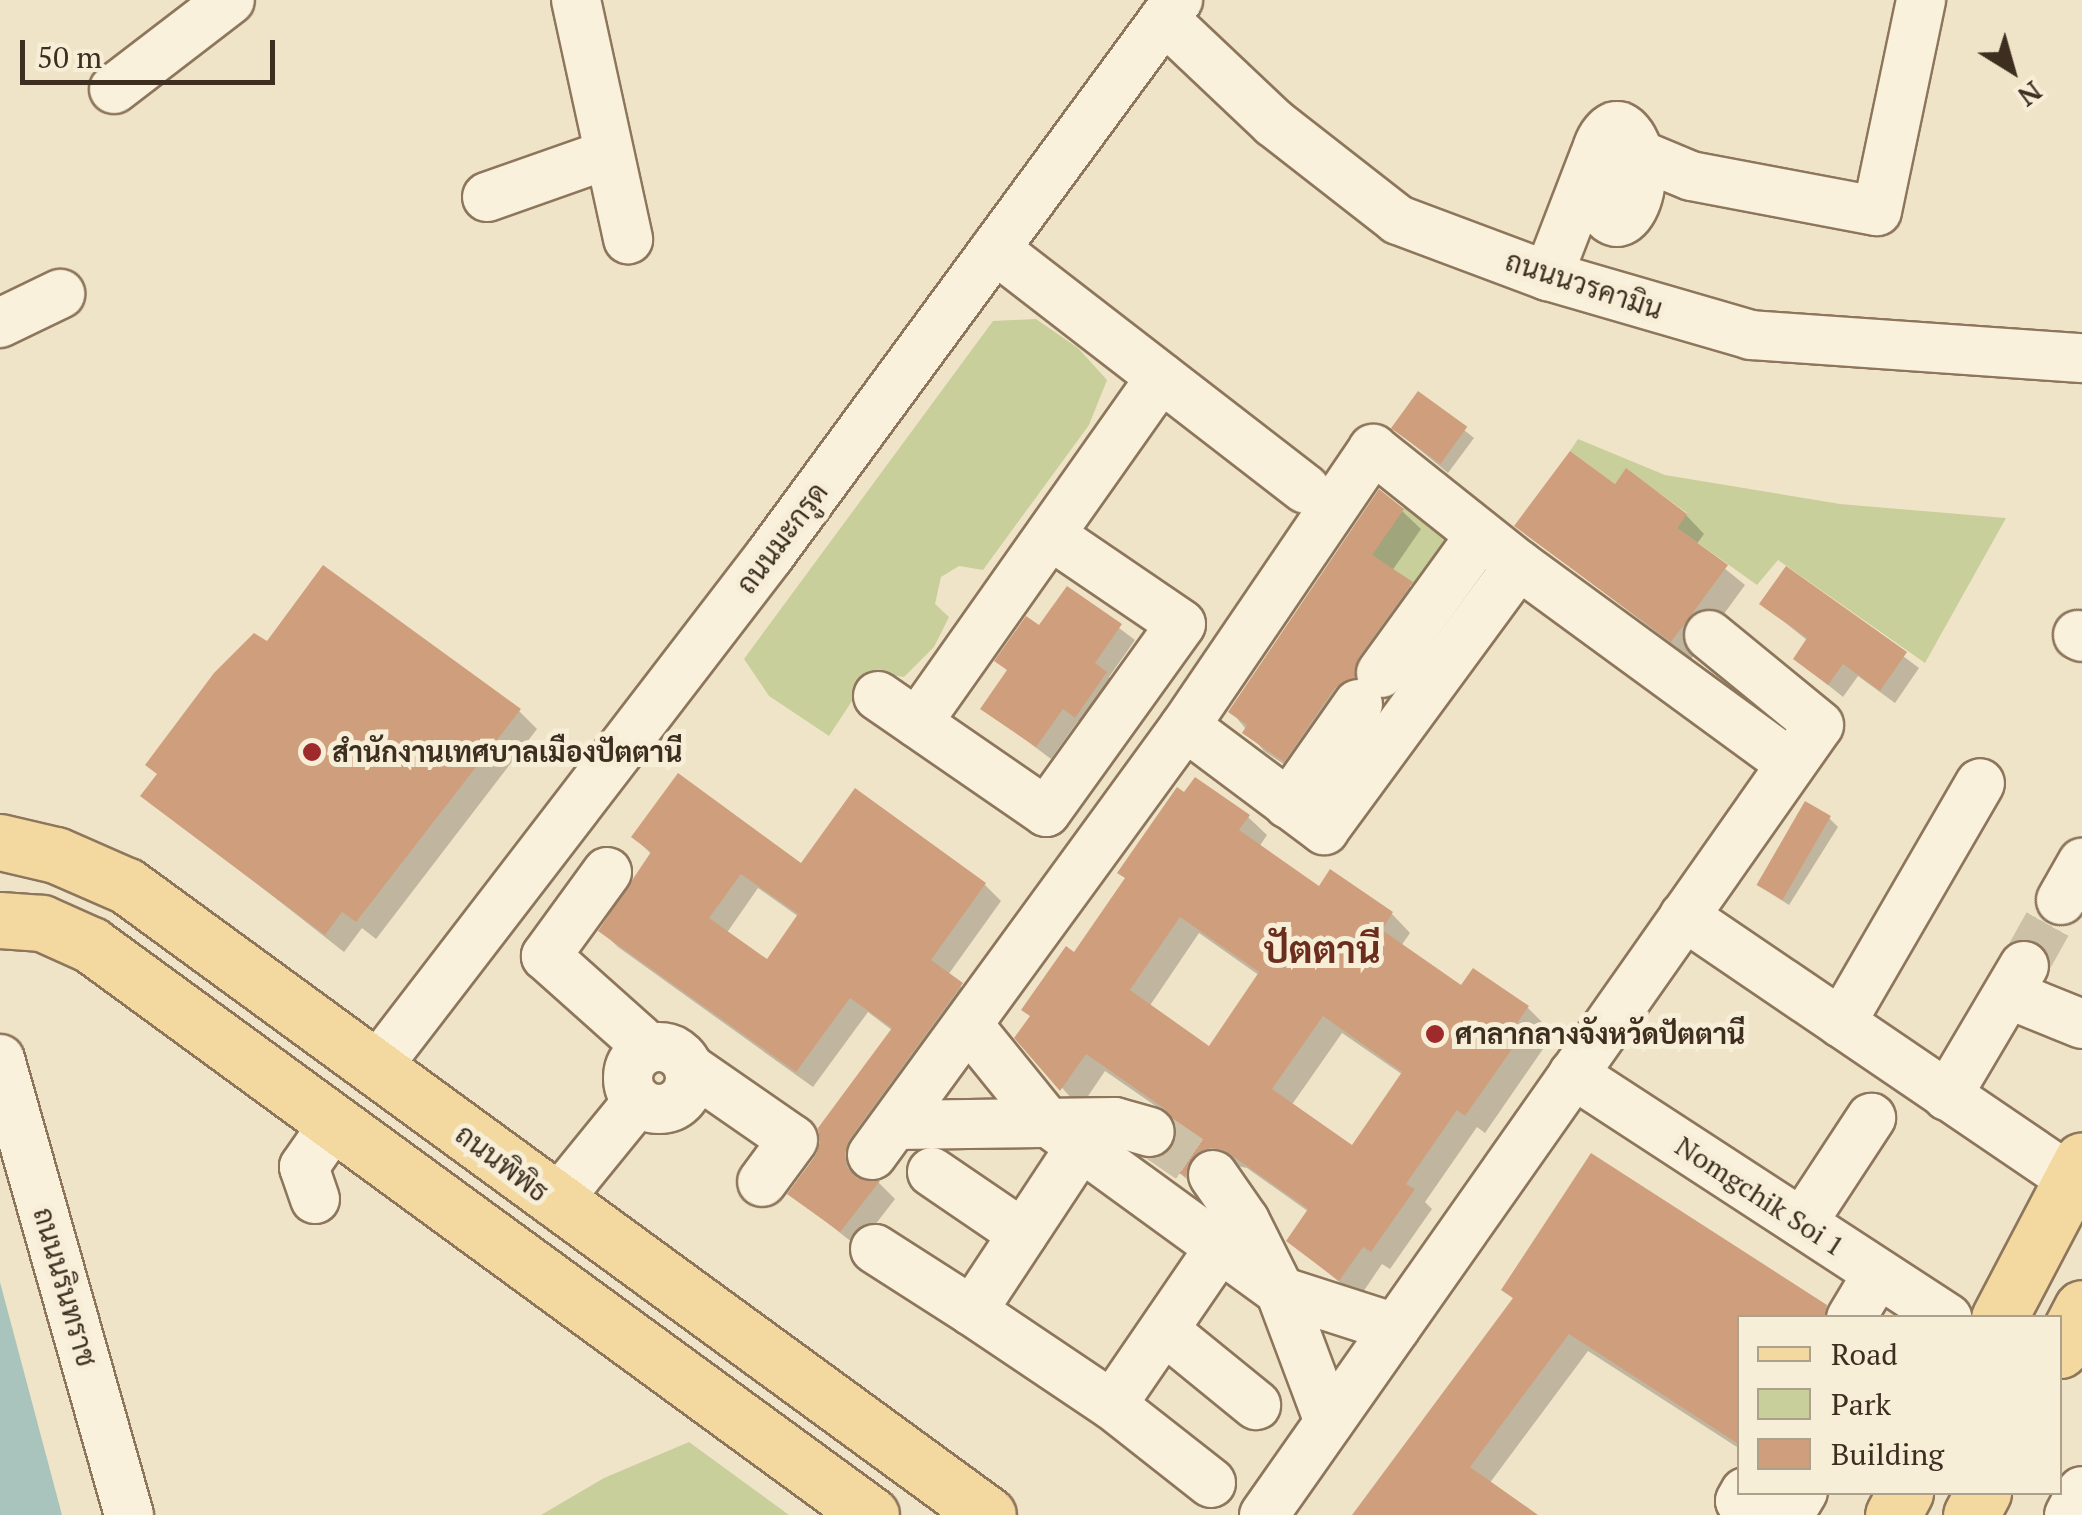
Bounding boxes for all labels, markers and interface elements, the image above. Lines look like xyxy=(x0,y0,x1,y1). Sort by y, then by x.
scale bar xyxy=(25,20,280,82)
north arrow xyxy=(1962,20,2062,120)
text: 50 m xyxy=(37,37,102,77)
text: N xyxy=(2011,73,2050,116)
street label: ถนนนวรคามิน xyxy=(1501,244,1667,326)
street label: ถนนมะกรูด xyxy=(729,476,835,600)
place label: สำนักงานเทศบาลเมืองปัตตานี xyxy=(332,735,682,769)
marker: สำนักงานเทศบาลเมืองปัตตานี xyxy=(301,741,323,763)
district label: ปัตตานี xyxy=(1263,927,1381,973)
place label: ศาลากลางจังหวัดปัตตานี xyxy=(1455,1017,1745,1051)
marker: ศาลากลางจังหวัดปัตตานี xyxy=(1424,1023,1446,1045)
street label: ถนนพิพิธ xyxy=(449,1117,555,1209)
street label: Nomgchik Soi 1 xyxy=(1669,1129,1851,1263)
street label: ถนนนรินทราช xyxy=(26,1204,104,1370)
legend xyxy=(1737,1315,2062,1495)
text: Road xyxy=(1831,1334,1898,1374)
text: Park xyxy=(1831,1384,1891,1424)
text: Building xyxy=(1831,1434,1944,1474)

